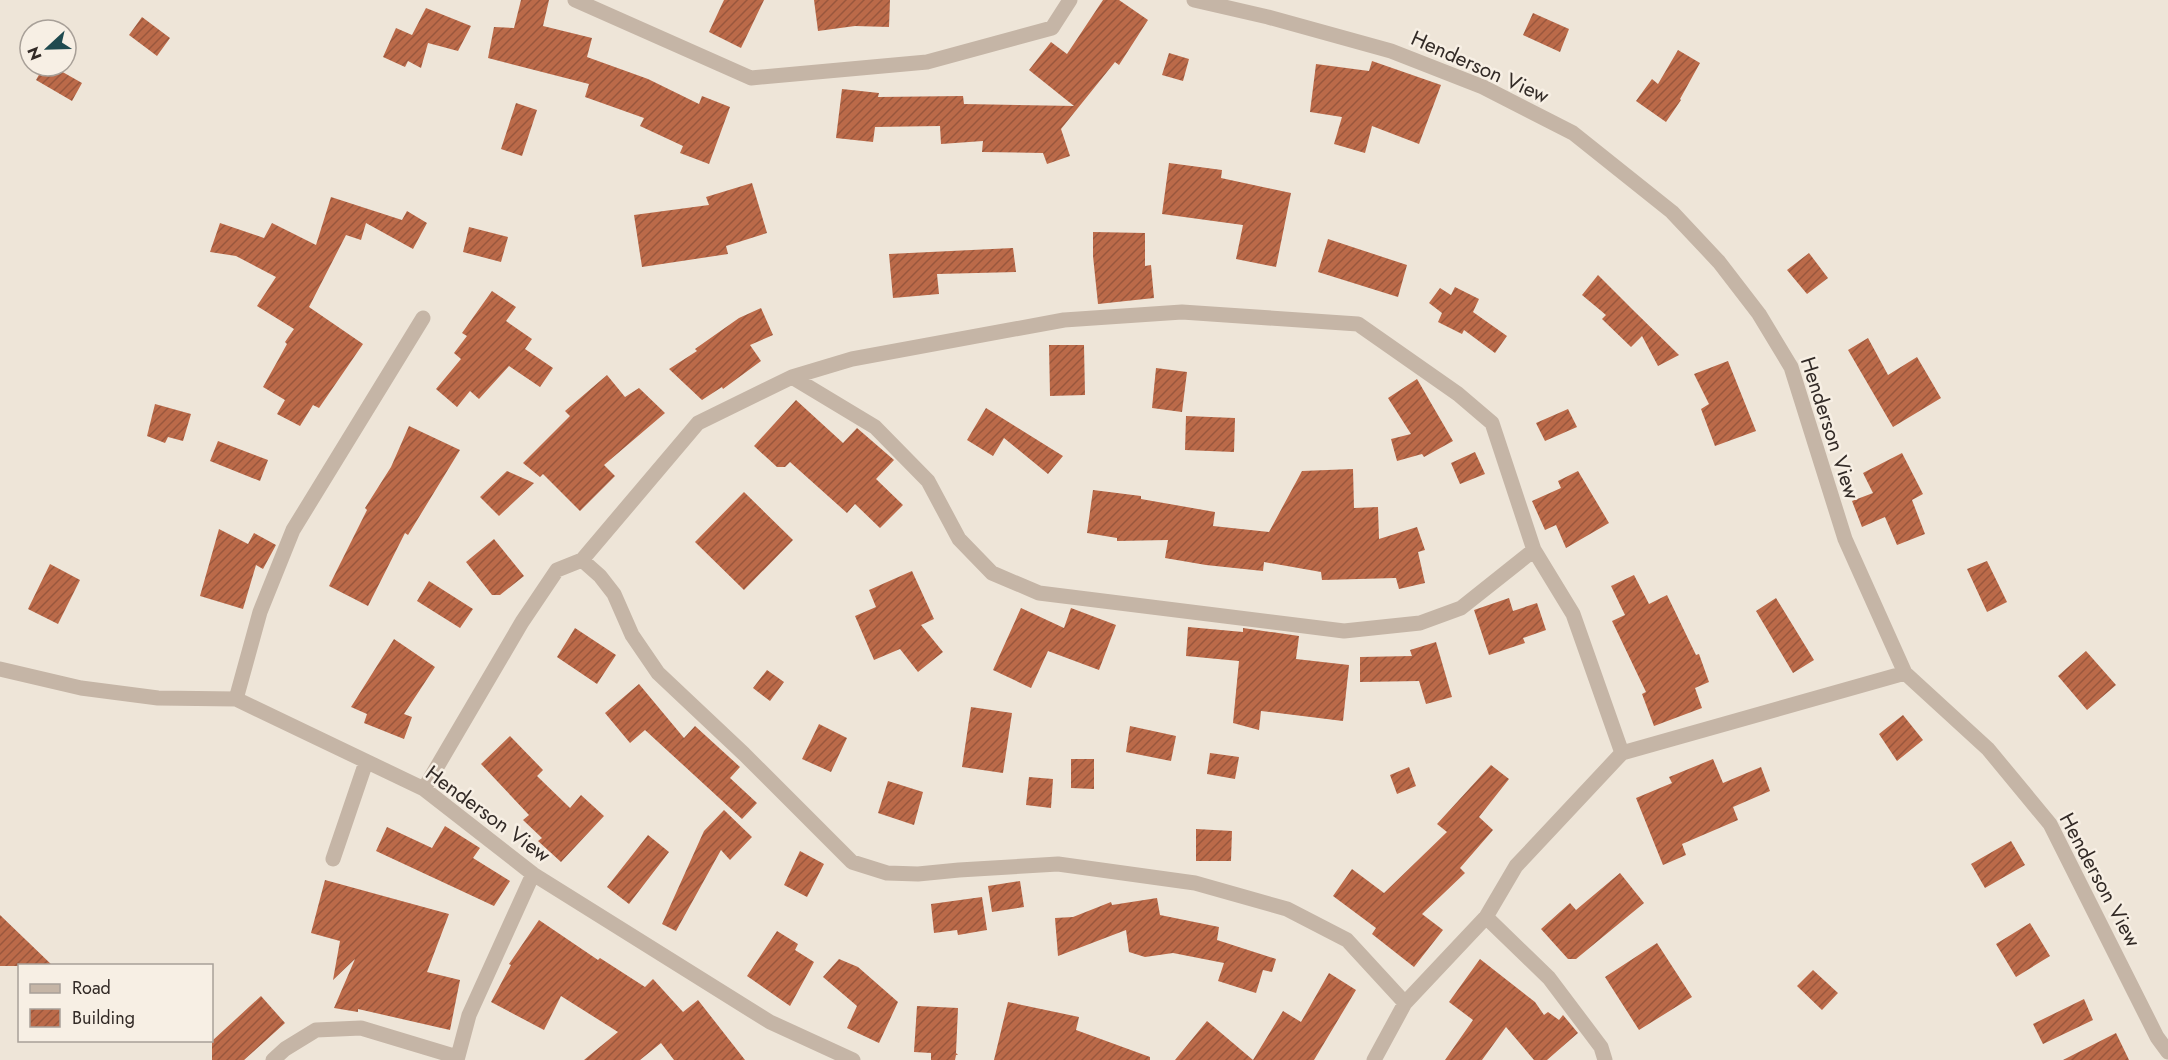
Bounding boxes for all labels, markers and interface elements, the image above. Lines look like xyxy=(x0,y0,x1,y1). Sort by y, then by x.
north arrow xyxy=(18,18,78,78)
street label: Henderson View xyxy=(1406,23,1554,111)
text: N xyxy=(22,43,48,64)
street label: Henderson View xyxy=(1793,353,1867,504)
street label: Henderson View xyxy=(419,758,557,870)
street label: Henderson View xyxy=(2052,808,2148,953)
legend xyxy=(18,964,213,1042)
text: Road xyxy=(72,975,111,1001)
text: Building xyxy=(72,1005,135,1031)

